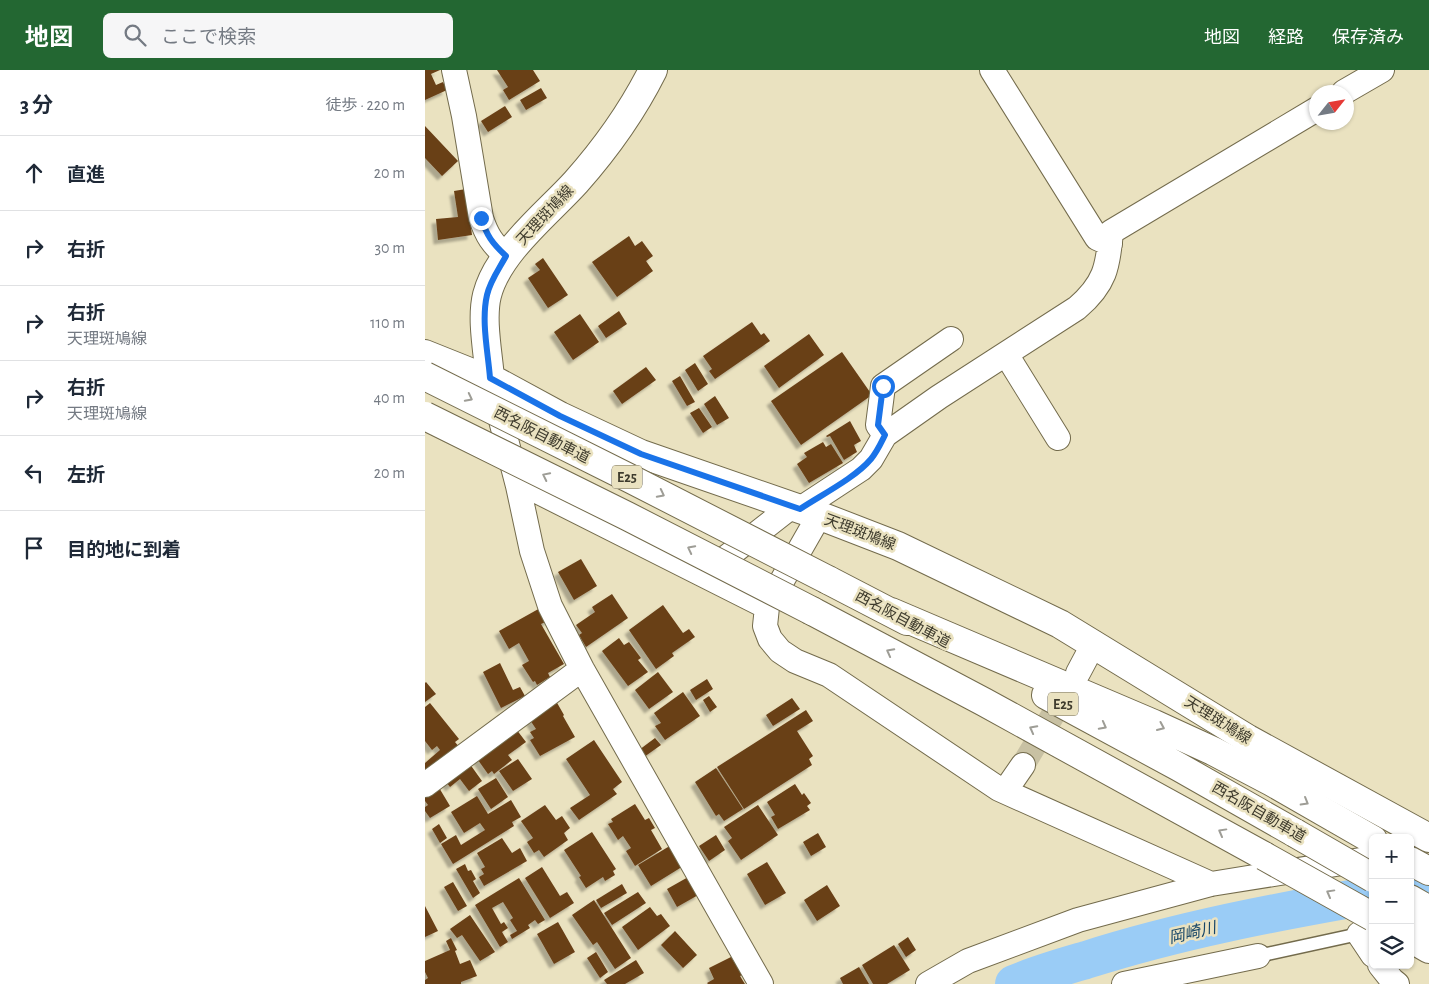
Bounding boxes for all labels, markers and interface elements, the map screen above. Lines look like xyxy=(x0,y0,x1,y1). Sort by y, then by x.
search box xyxy=(103,13,453,58)
icon: search xyxy=(121,21,149,49)
text: 地図 xyxy=(25,26,73,50)
text: ここで検索 xyxy=(161,28,256,47)
text: 地図 xyxy=(1204,29,1240,47)
text: 経路 xyxy=(1268,29,1304,47)
text: 保存済み xyxy=(1332,29,1404,47)
north arrow xyxy=(1309,85,1354,130)
text: 3 分 xyxy=(20,95,53,116)
text: 徒歩 · 220 m xyxy=(326,97,405,113)
icon: ahead xyxy=(20,159,48,187)
text: 20 m xyxy=(374,165,405,181)
text: 直進 xyxy=(67,166,105,185)
street label: 天理斑鳩線 xyxy=(514,182,576,248)
route end xyxy=(470,207,493,230)
icon: right xyxy=(20,234,48,262)
text: 30 m xyxy=(375,240,405,256)
text: 右折 xyxy=(67,241,105,260)
text: 右折 xyxy=(67,304,105,323)
icon: right xyxy=(20,309,48,337)
text: 110 m xyxy=(370,315,405,331)
text: 天理斑鳩線 xyxy=(67,331,147,347)
route start xyxy=(872,375,895,398)
text: 右折 xyxy=(67,379,105,398)
icon: right xyxy=(20,384,48,412)
text: 40 m xyxy=(373,390,405,406)
one-way arrow xyxy=(463,392,472,402)
street label: 西名阪自動車道 xyxy=(492,404,592,466)
text: 天理斑鳩線 xyxy=(67,406,147,422)
icon: left xyxy=(20,459,48,487)
text: 20 m xyxy=(374,465,405,481)
text: 左折 xyxy=(67,466,105,485)
road number: E25 xyxy=(612,466,642,488)
one-way arrow xyxy=(542,472,551,482)
one-way arrow xyxy=(656,488,665,498)
street label: 天理斑鳩線 xyxy=(822,511,898,553)
icon: arrive xyxy=(20,534,48,562)
text: 目的地に到着 xyxy=(67,541,181,560)
one-way arrow xyxy=(687,545,696,555)
street label: 西名阪自動車道 xyxy=(853,587,953,651)
one-way arrow xyxy=(886,648,895,658)
road number: E25 xyxy=(1048,692,1078,716)
street label: 天理斑鳩線 xyxy=(1182,693,1254,747)
one-way arrow xyxy=(1098,720,1107,730)
one-way arrow xyxy=(1156,721,1165,732)
one-way arrow xyxy=(1030,725,1039,735)
street label: 西名阪自動車道 xyxy=(1210,779,1308,845)
one-way arrow xyxy=(1300,795,1309,805)
one-way arrow xyxy=(1218,828,1227,838)
map controls xyxy=(1369,834,1414,969)
button: + xyxy=(1369,834,1414,879)
button: − xyxy=(1369,879,1414,924)
one-way arrow xyxy=(1327,889,1336,899)
water label: 岡崎川 xyxy=(1167,918,1219,946)
button: layers xyxy=(1369,924,1414,969)

